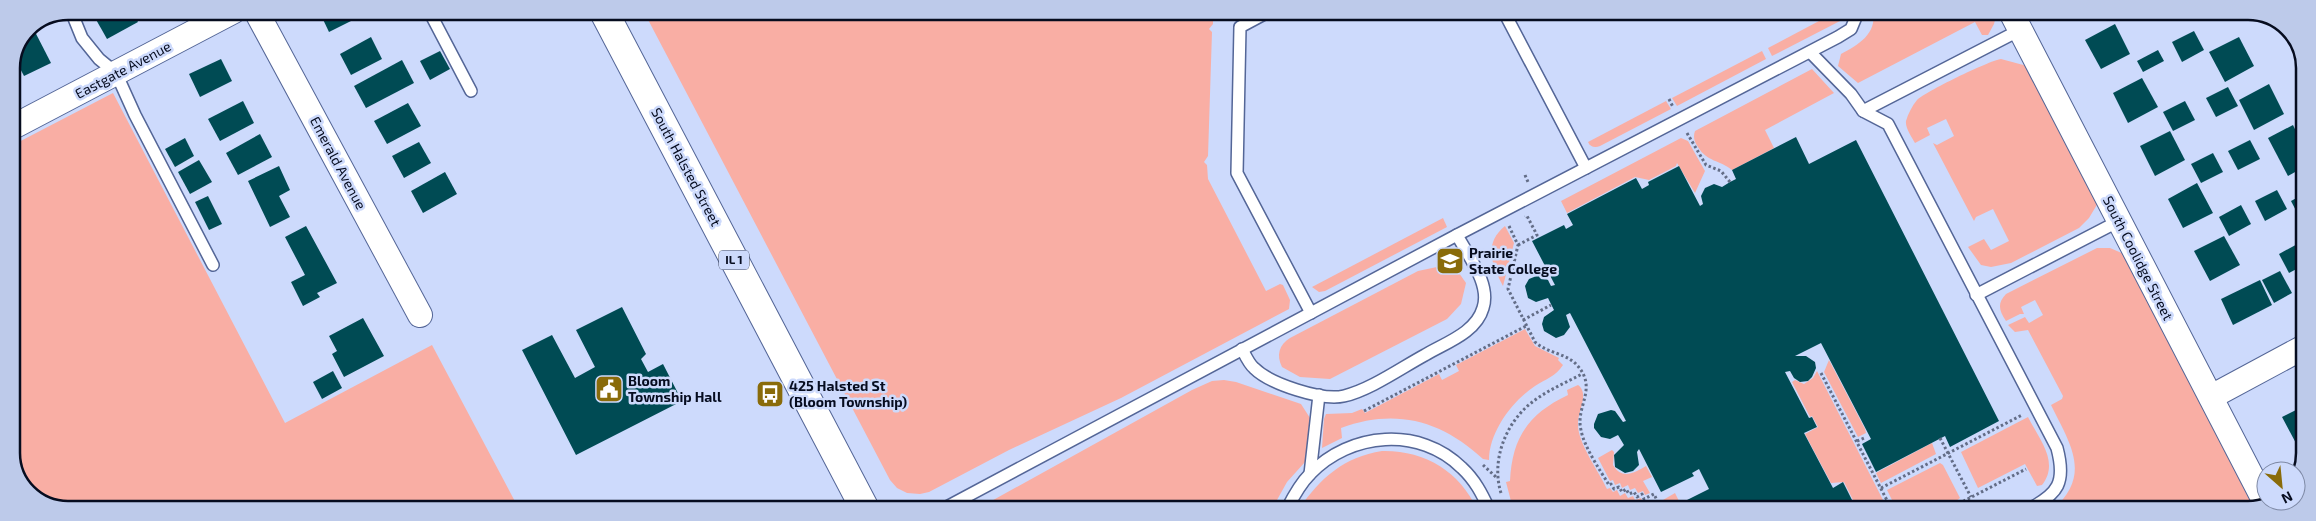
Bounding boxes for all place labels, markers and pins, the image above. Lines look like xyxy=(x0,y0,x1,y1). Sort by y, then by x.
place label: Prairie State College xyxy=(1469,244,1557,277)
school or university icon: Prairie State College xyxy=(1435,246,1465,276)
place label: Bloom Township Hall xyxy=(628,372,722,405)
public building icon: Bloom Township Hall xyxy=(594,374,624,404)
place label: 425 Halsted St (Bloom Township) xyxy=(789,377,907,410)
bus stop icon: 425 Halsted St (Bloom Township) xyxy=(755,379,785,409)

